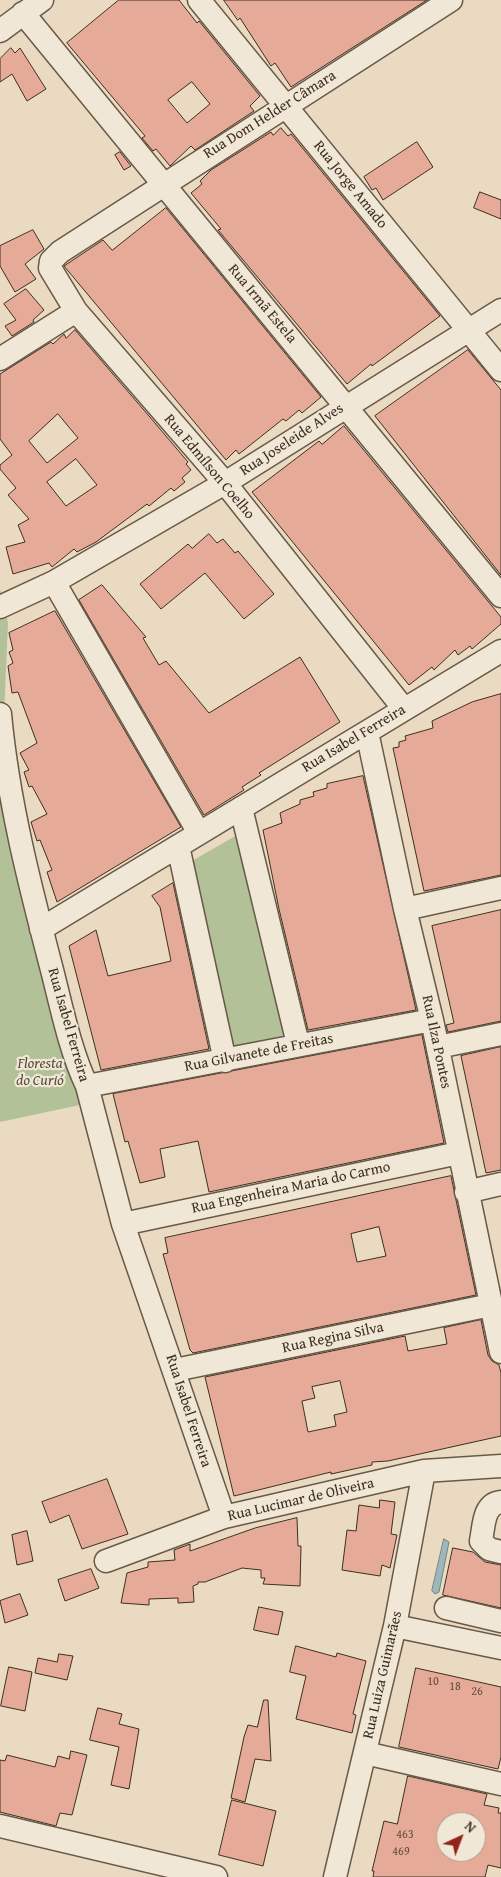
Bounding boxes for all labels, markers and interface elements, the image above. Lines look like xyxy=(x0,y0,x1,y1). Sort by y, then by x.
street label: Rua Dom Helder Câmara xyxy=(200,67,340,163)
street label: Rua Jorge Amado xyxy=(309,138,391,232)
street label: Rua Irmã Estela xyxy=(224,261,300,347)
street label: Rua Joseleide Alves xyxy=(237,400,347,480)
street label: Rua Edmílson Coelho xyxy=(160,411,258,523)
street label: Rua Isabel Ferreira xyxy=(299,701,409,777)
street label: Rua Isabel Ferreira xyxy=(43,966,93,1084)
street label: Rua Ilza Pontes xyxy=(417,993,455,1091)
street label: Rua Gilvanete de Freitas xyxy=(183,1030,335,1076)
park label: Floresta do Curió xyxy=(16,1055,64,1090)
street label: Rua Engenheira Maria do Carmo xyxy=(190,1158,392,1218)
street label: Rua Regina Silva xyxy=(281,1318,385,1358)
street label: Rua Isabel Ferreira xyxy=(161,1352,215,1470)
street label: Rua Lucimar de Oliveira xyxy=(226,1474,376,1526)
street label: Rua Luiza Guimarães xyxy=(360,1609,406,1741)
house number: 10 xyxy=(427,1675,439,1689)
house number: 18 xyxy=(449,1680,461,1694)
house number: 26 xyxy=(471,1685,483,1699)
north arrow xyxy=(436,1812,486,1862)
text: N xyxy=(460,1816,481,1837)
house number: 463 xyxy=(396,1828,414,1842)
house number: 469 xyxy=(392,1845,410,1859)

